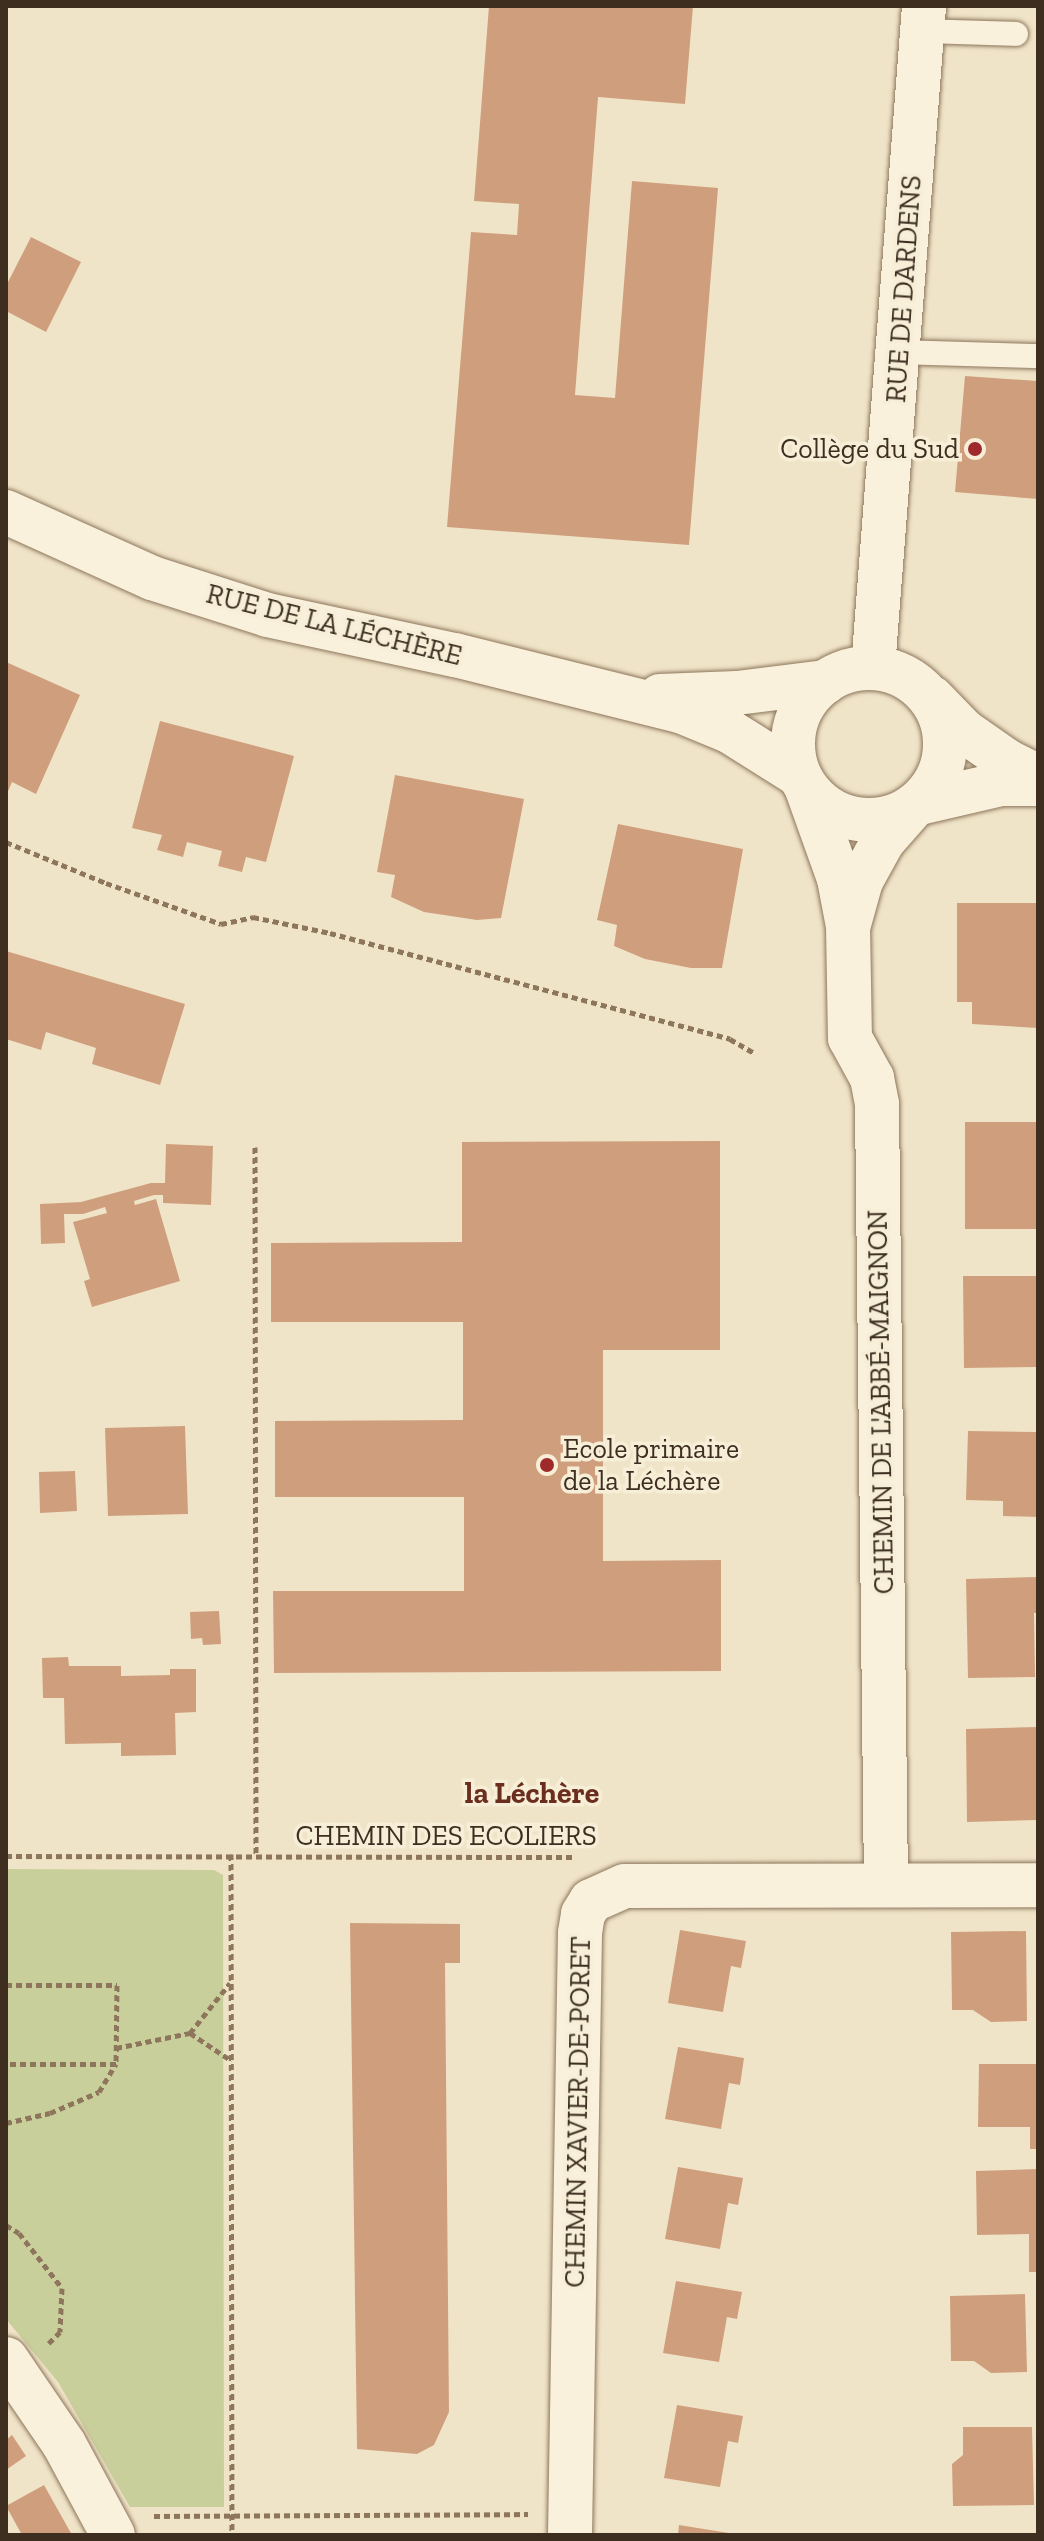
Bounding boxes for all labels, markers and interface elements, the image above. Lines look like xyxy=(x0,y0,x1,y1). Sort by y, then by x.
street label: RUE DE DARDENS xyxy=(879,174,929,404)
place label: Collège du Sud xyxy=(780,432,959,466)
marker: Collège du Sud xyxy=(966,440,984,458)
street label: RUE DE LA LÉCHÈRE xyxy=(202,577,466,673)
street label: CHEMIN DE L'ABBÉ-MAIGNON xyxy=(861,1210,901,1594)
place label: Ecole primaire de la Léchère xyxy=(563,1432,739,1498)
marker: Ecole primaire de la Léchère xyxy=(538,1456,556,1474)
district label: la Léchère xyxy=(465,1775,599,1811)
street label: CHEMIN DES ECOLIERS xyxy=(295,1819,597,1853)
street label: CHEMIN XAVIER-DE-PORET xyxy=(558,1936,598,2288)

